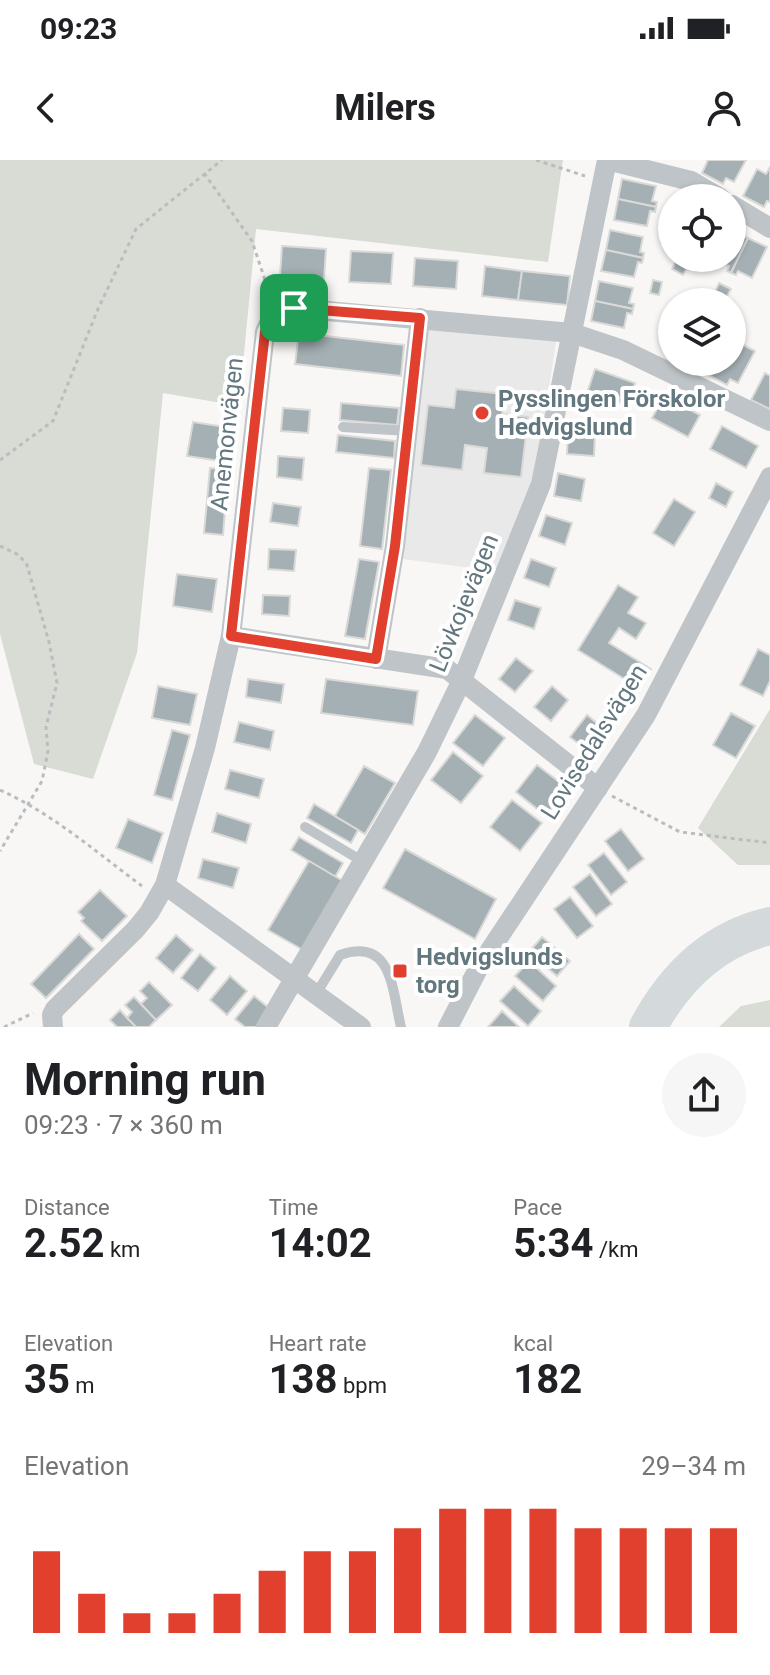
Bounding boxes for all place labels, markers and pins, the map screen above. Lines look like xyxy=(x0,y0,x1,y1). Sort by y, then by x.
pin xyxy=(260,274,328,342)
place label: Pysslingen Förskolor Hedvigslund xyxy=(498,385,725,441)
marker: Pysslingen Förskolor Hedvigslund xyxy=(473,404,491,422)
place label: Hedvigslunds torg xyxy=(416,943,563,999)
marker: Hedvigslunds torg xyxy=(391,962,409,980)

